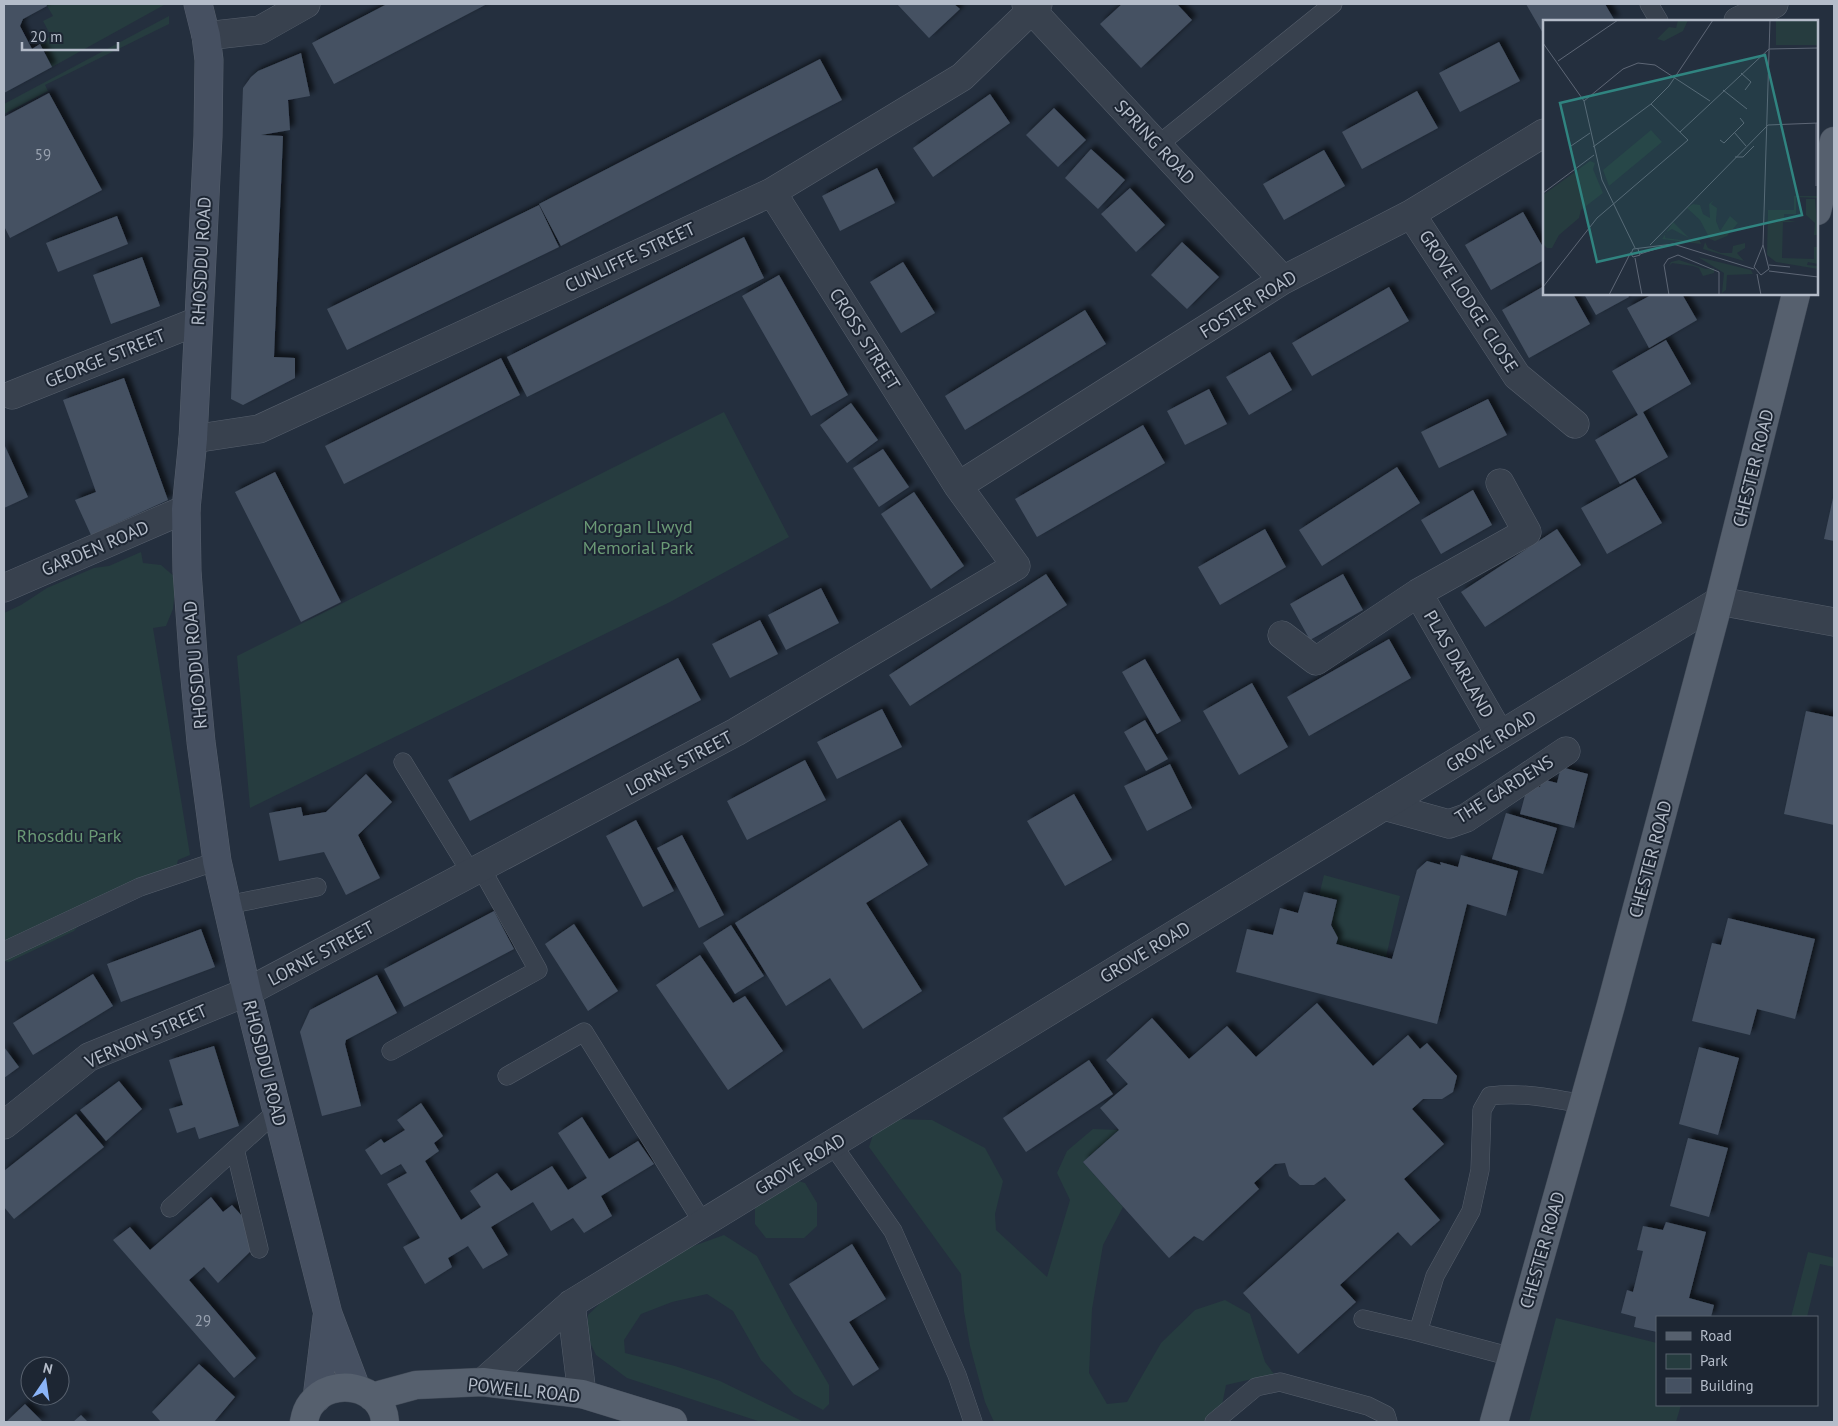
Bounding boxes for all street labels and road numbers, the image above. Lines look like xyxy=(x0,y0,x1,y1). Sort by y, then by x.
street label: SPRING ROAD xyxy=(1110,95,1200,189)
street label: RHOSDDU ROAD xyxy=(186,196,216,326)
street label: CUNLIFFE STREET xyxy=(561,217,699,297)
street label: GROVE LODGE CLOSE xyxy=(1414,226,1524,376)
street label: FOSTER ROAD xyxy=(1195,265,1301,343)
street label: CROSS STREET xyxy=(825,284,905,394)
street label: GEORGE STREET xyxy=(41,323,169,393)
street label: CHESTER ROAD xyxy=(1727,407,1779,529)
street label: GARDEN ROAD xyxy=(38,515,152,581)
street label: RHOSDDU ROAD xyxy=(178,600,212,730)
street label: PLAS DARLAND xyxy=(1419,606,1499,722)
street label: GROVE ROAD xyxy=(1442,705,1540,777)
street label: LORNE STREET xyxy=(622,725,736,801)
street label: THE GARDENS xyxy=(1450,750,1558,828)
street label: CHESTER ROAD xyxy=(1623,798,1677,920)
street label: LORNE STREET xyxy=(264,915,378,991)
street label: GROVE ROAD xyxy=(1096,916,1194,988)
street label: RHOSDDU ROAD xyxy=(238,998,292,1128)
street label: VERNON STREET xyxy=(80,999,211,1074)
street label: GROVE ROAD xyxy=(751,1128,849,1200)
street label: CHESTER ROAD xyxy=(1514,1189,1570,1311)
street label: POWELL ROAD xyxy=(467,1373,581,1407)

